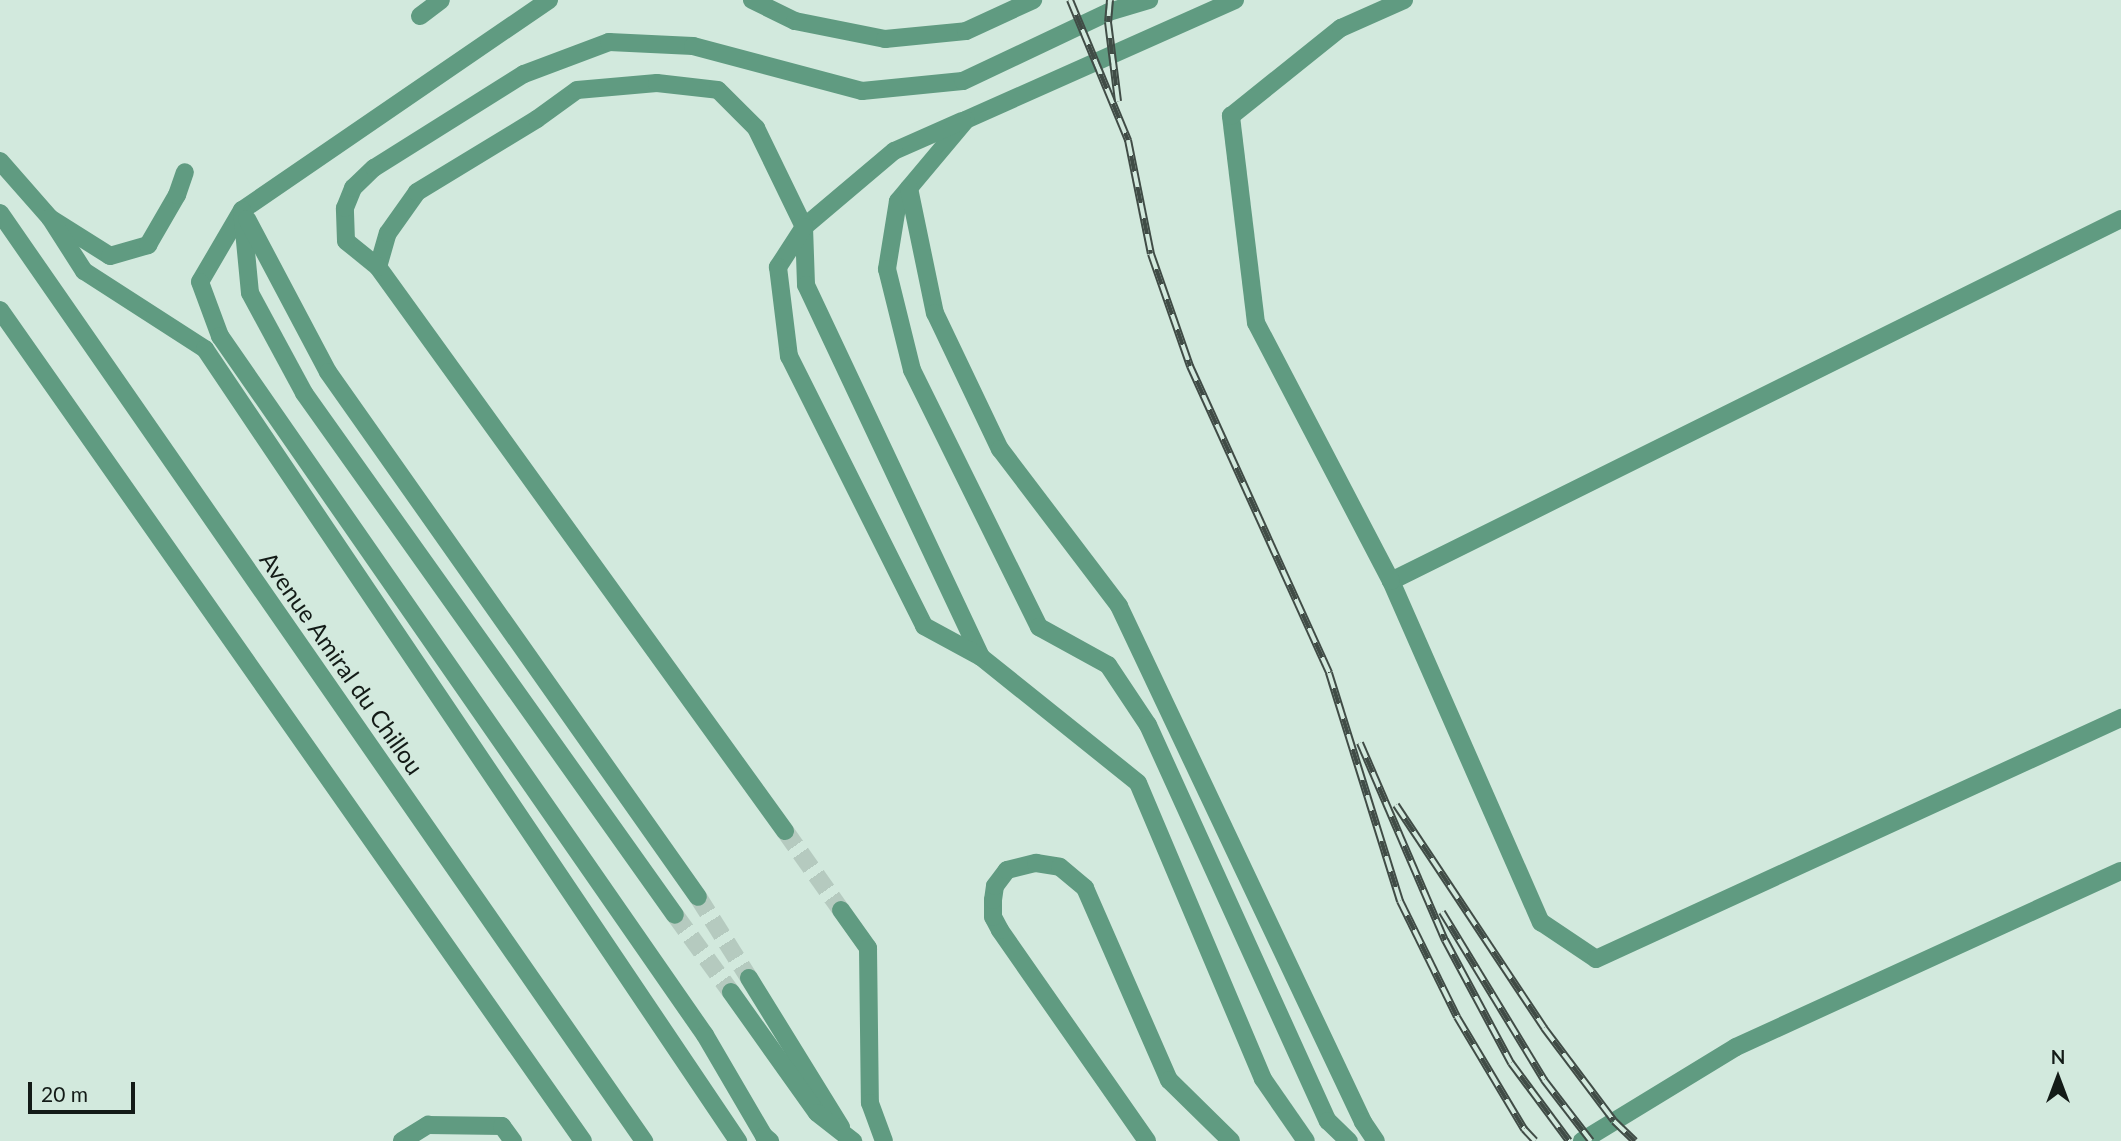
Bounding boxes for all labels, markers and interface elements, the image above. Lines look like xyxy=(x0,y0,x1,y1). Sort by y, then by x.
street label: Avenue Amiral du Chillou xyxy=(254,546,430,780)
north arrow xyxy=(2023,1043,2093,1113)
text: N xyxy=(2051,1045,2065,1068)
scale bar xyxy=(32,1068,138,1112)
text: 20 m xyxy=(41,1081,88,1106)

